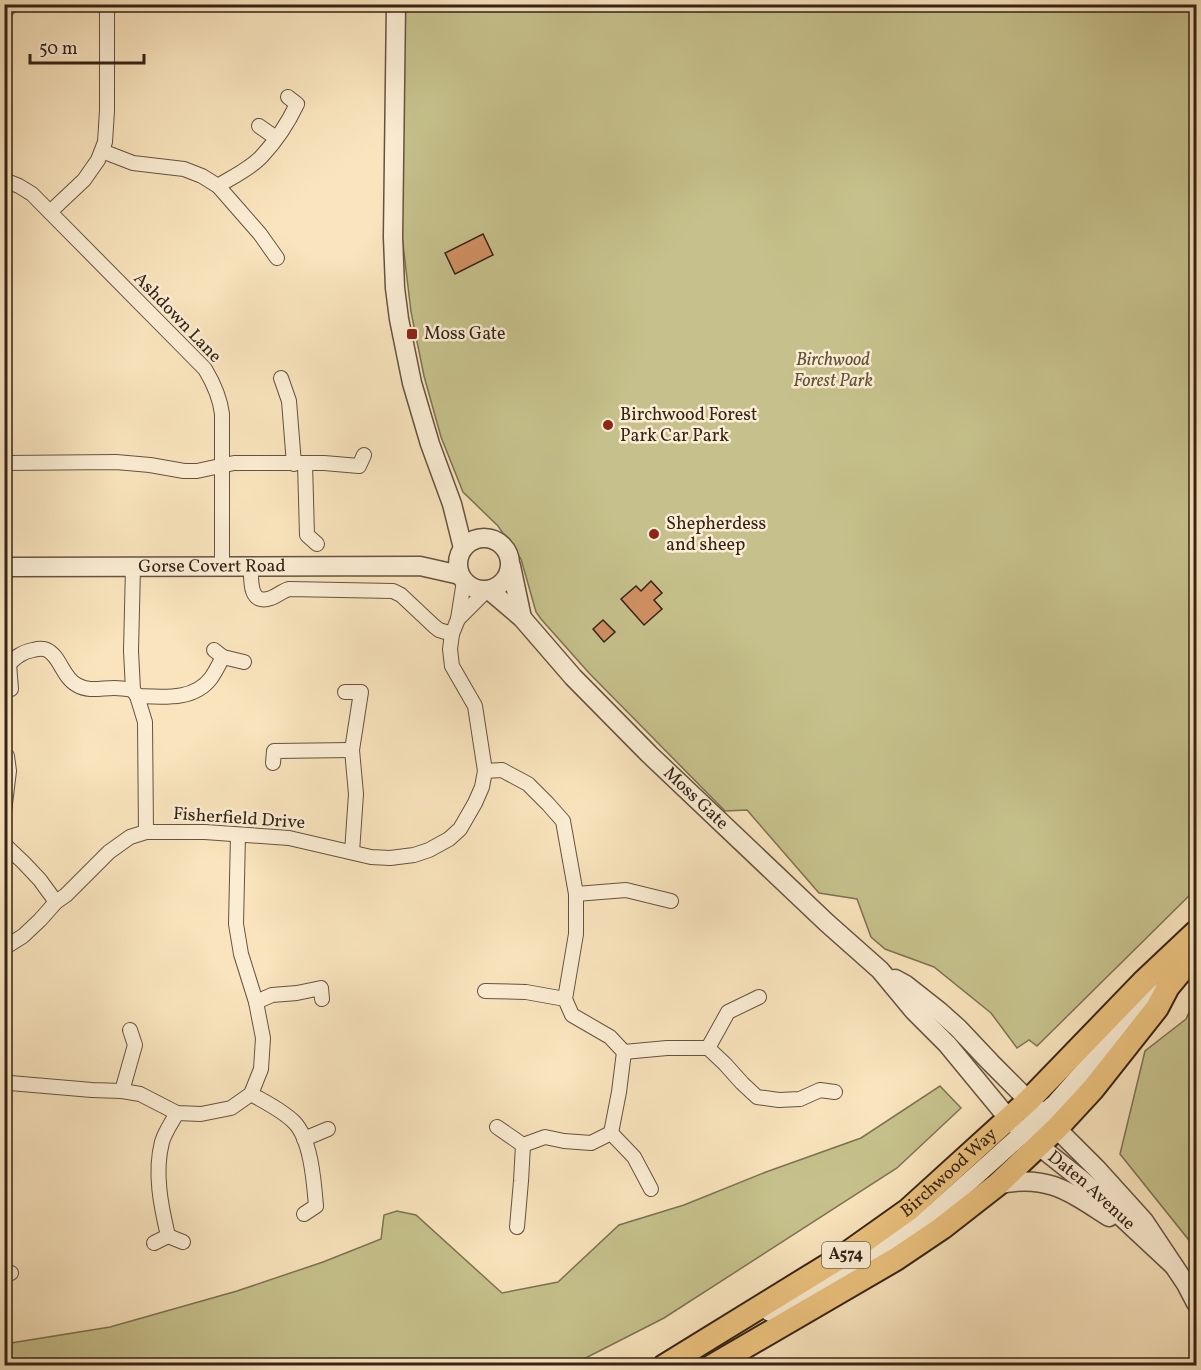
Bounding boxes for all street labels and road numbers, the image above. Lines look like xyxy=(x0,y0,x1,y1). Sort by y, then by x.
street label: Ashdown Lane xyxy=(127,267,227,369)
street label: Gorse Covert Road xyxy=(138,554,286,579)
street label: Moss Gate xyxy=(658,761,734,836)
street label: Fisherfield Drive xyxy=(172,802,306,836)
street label: Birchwood Way xyxy=(896,1122,1003,1224)
street label: Daten Avenue xyxy=(1042,1145,1141,1236)
road number: A574 xyxy=(822,1242,870,1268)

